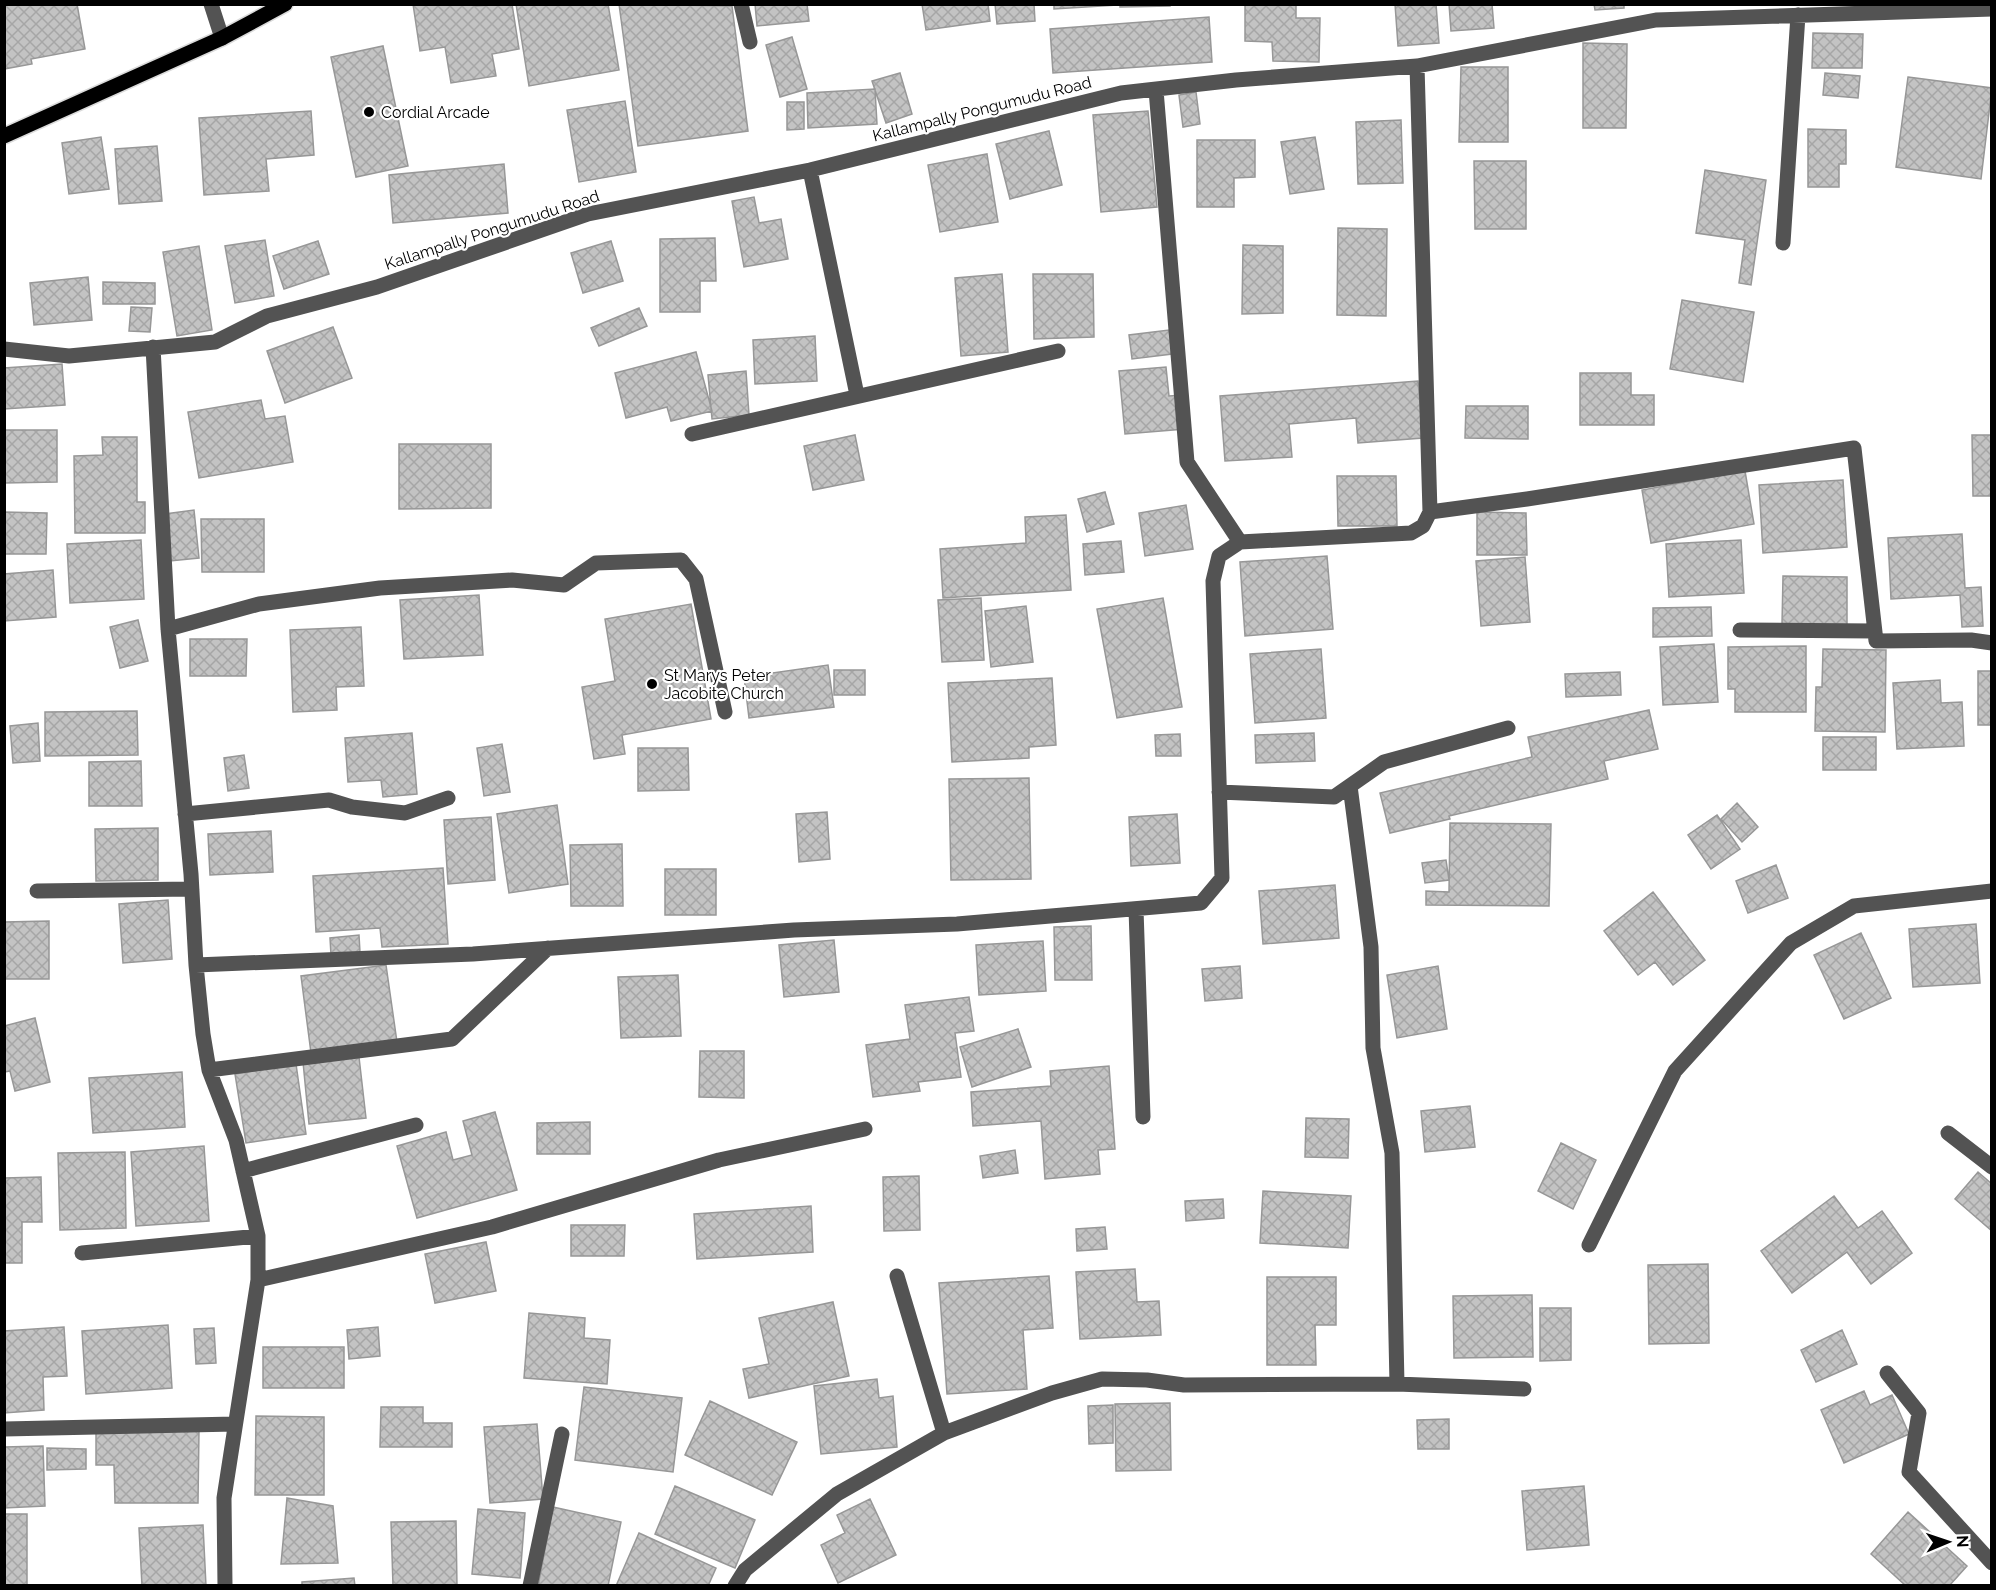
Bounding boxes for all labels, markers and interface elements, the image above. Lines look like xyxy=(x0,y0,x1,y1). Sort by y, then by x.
street label: Kallampally Pongumudu Road xyxy=(871,73,1093,145)
place label: Cordial Arcade xyxy=(381,103,490,122)
marker: Cordial Arcade xyxy=(362,105,376,119)
street label: Kallampally Pongumudu Road xyxy=(382,186,602,274)
place label: St Marys Peter Jacobite Church xyxy=(664,666,784,703)
marker: St Marys Peter Jacobite Church xyxy=(645,677,659,691)
north arrow xyxy=(1918,1512,1978,1572)
text: N xyxy=(1953,1535,1972,1548)

